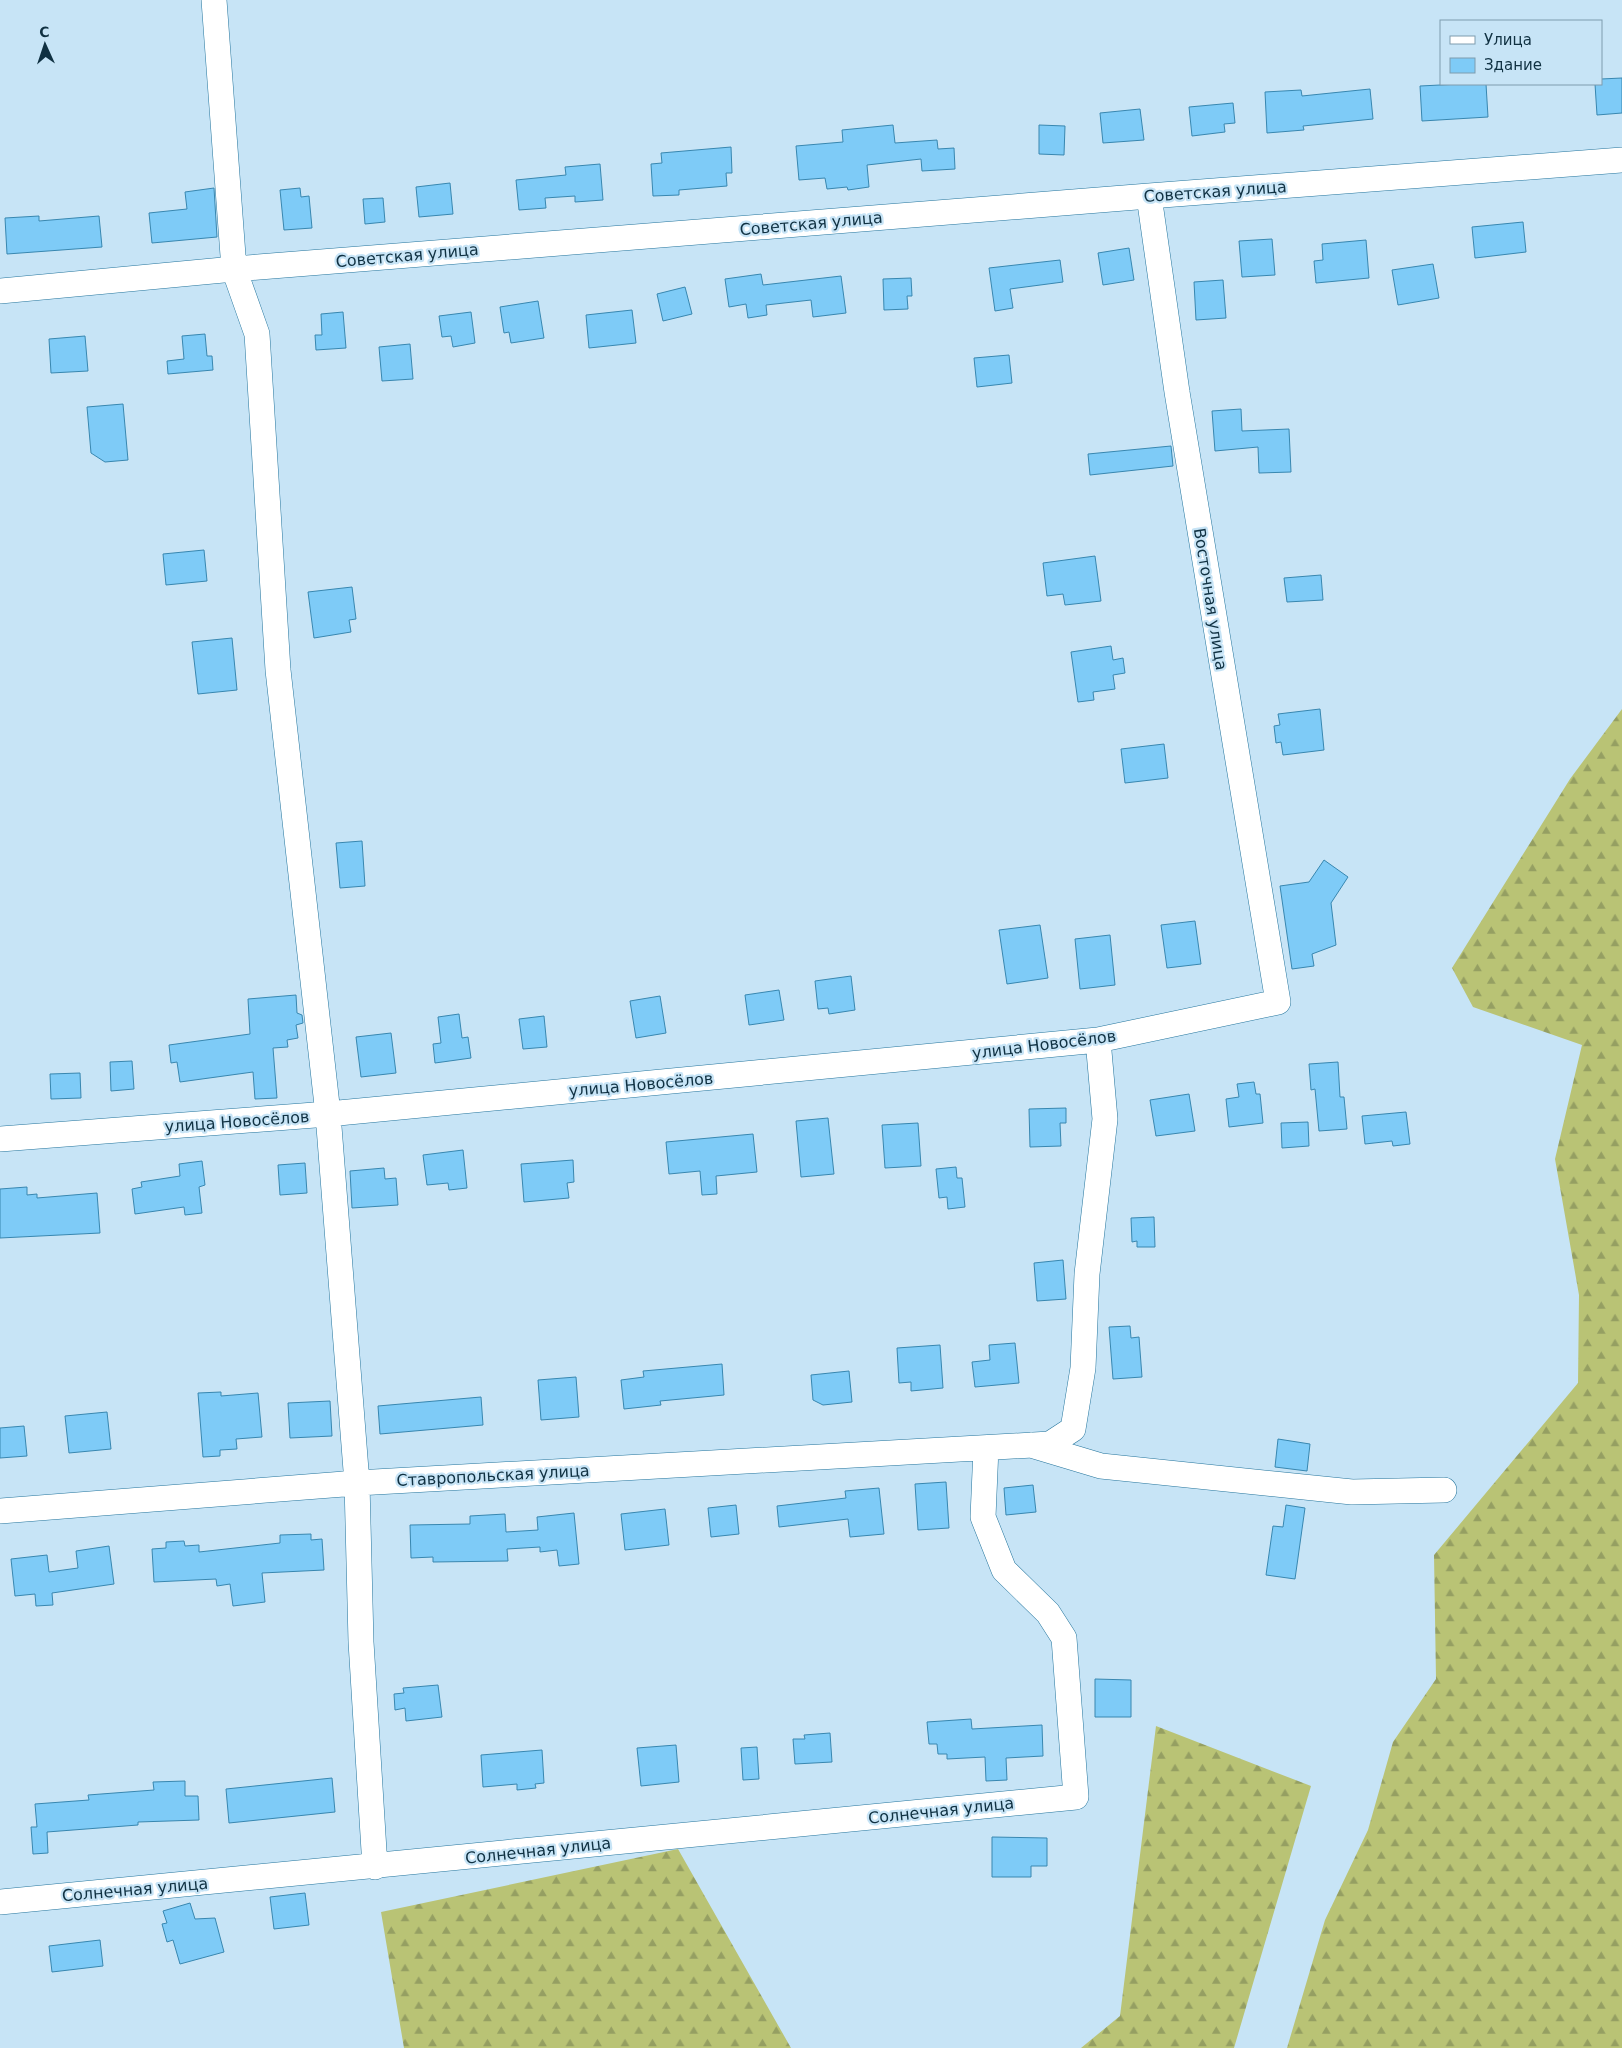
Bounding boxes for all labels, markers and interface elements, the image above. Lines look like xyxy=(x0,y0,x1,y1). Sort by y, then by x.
north arrow xyxy=(20,20,70,70)
legend xyxy=(1440,20,1602,85)
text: С xyxy=(39,24,50,40)
text: Улица xyxy=(1484,31,1532,49)
text: Здание xyxy=(1484,56,1542,74)
street label: Советская улица xyxy=(1143,177,1287,206)
street label: Советская улица xyxy=(739,208,883,239)
street label: Советская улица xyxy=(335,240,479,271)
street label: Восточная улица xyxy=(1190,527,1231,672)
street label: улица Новосёлов xyxy=(971,1026,1117,1063)
street label: улица Новосёлов xyxy=(568,1069,714,1100)
street label: улица Новосёлов xyxy=(164,1107,310,1136)
street label: Ставропольская улица xyxy=(396,1461,590,1490)
street label: Солнечная улица xyxy=(867,1793,1015,1828)
street label: Солнечная улица xyxy=(464,1833,612,1868)
street label: Солнечная улица xyxy=(61,1874,209,1905)

